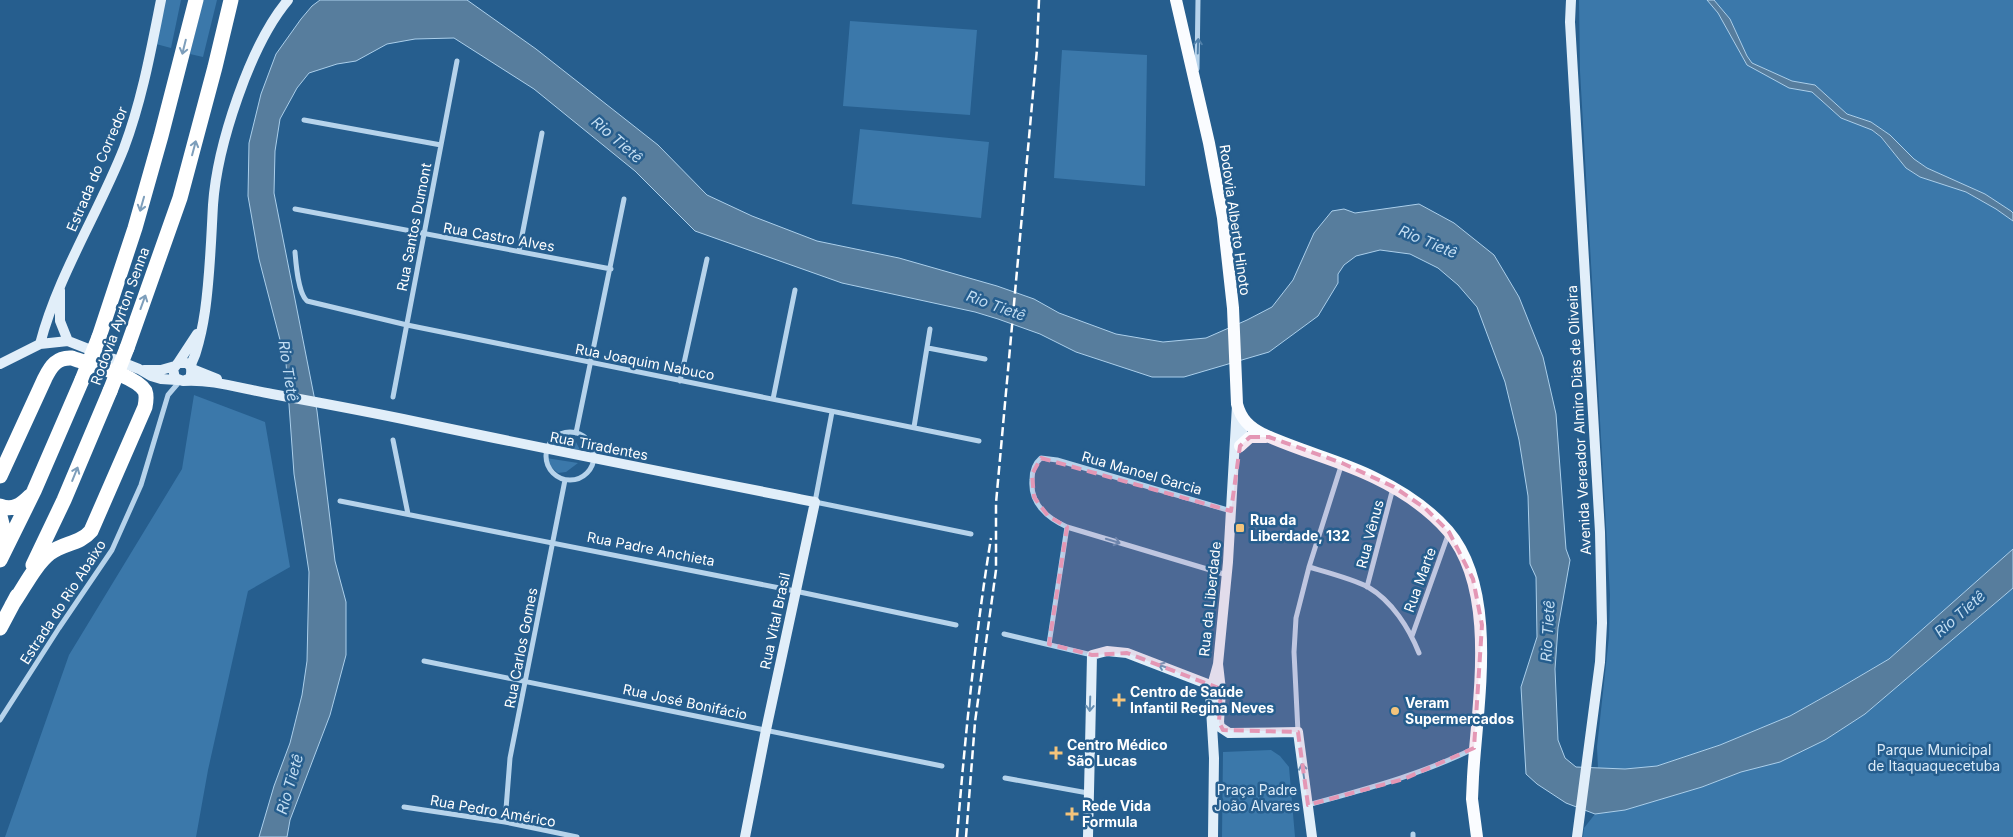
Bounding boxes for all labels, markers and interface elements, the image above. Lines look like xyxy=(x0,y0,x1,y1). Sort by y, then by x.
one-way arrow xyxy=(1193,38,1203,54)
one-way arrow xyxy=(179,39,188,55)
street label: Estrada do Corredor xyxy=(62,104,131,234)
water label: Rio Tietê xyxy=(588,112,647,167)
one-way arrow xyxy=(190,140,199,156)
street label: Rodovia Alberto Hinoto xyxy=(1216,143,1255,297)
street label: Rua Santos Dumont xyxy=(393,161,434,292)
one-way arrow xyxy=(136,196,146,212)
street label: Rua Castro Alves xyxy=(442,218,556,255)
water label: Rio Tietê xyxy=(1396,221,1460,262)
street label: Rodovia Ayrton Senna xyxy=(87,245,152,387)
street label: Avenida Vereador Almiro Dias de Oliveira xyxy=(1563,285,1594,555)
water label: Rio Tietê xyxy=(964,286,1029,325)
one-way arrow xyxy=(139,295,148,310)
water label: Rio Tietê xyxy=(274,339,303,403)
street label: Rua Joaquim Nabuco xyxy=(574,340,716,383)
street label: Rua Tiradentes xyxy=(549,428,650,463)
street label: Rua Manoel Garcia xyxy=(1080,447,1204,498)
one-way arrow xyxy=(71,467,80,483)
street label: Rua Vênus xyxy=(1352,498,1387,570)
place label: Rua da Liberdade, 132 xyxy=(1250,511,1350,544)
marker: Rua da Liberdade, 132 xyxy=(1234,522,1246,534)
street label: Rua Padre Anchieta xyxy=(586,528,716,569)
street label: Estrada do Rio Abaixo xyxy=(16,536,109,667)
one-way arrow xyxy=(1105,536,1121,546)
street label: Rua da Liberdade xyxy=(1195,541,1224,657)
street label: Rua Marte xyxy=(1400,545,1439,615)
street label: Rua Vital Brasil xyxy=(756,571,793,671)
street label: Rua Carlos Gomes xyxy=(500,586,541,710)
water label: Rio Tietê xyxy=(1930,586,1989,641)
water label: Rio Tietê xyxy=(1536,600,1559,662)
one-way arrow xyxy=(1158,662,1173,671)
street label: Rua José Bonifácio xyxy=(621,680,749,723)
place label: Centro de Saúde Infantil Regina Neves xyxy=(1130,683,1274,716)
marker: Centro de Saúde Infantil Regina Neves xyxy=(1112,693,1126,707)
place label: Veram Supermercados xyxy=(1405,694,1514,727)
one-way arrow xyxy=(1086,696,1095,712)
marker: Veram Supermercados xyxy=(1389,705,1401,717)
place label: Centro Médico São Lucas xyxy=(1067,736,1168,769)
park label: Parque Municipal de Itaquaquecetuba xyxy=(1868,741,2000,774)
marker: Centro Médico São Lucas xyxy=(1049,746,1063,760)
water label: Rio Tietê xyxy=(272,751,307,816)
one-way arrow xyxy=(1298,764,1308,780)
park label: Praça Padre João Alvares xyxy=(1214,781,1300,814)
street label: Rua Pedro Américo xyxy=(429,791,557,830)
place label: Rede Vida Formula xyxy=(1082,797,1151,830)
marker: Rede Vida Formula xyxy=(1066,808,1078,820)

